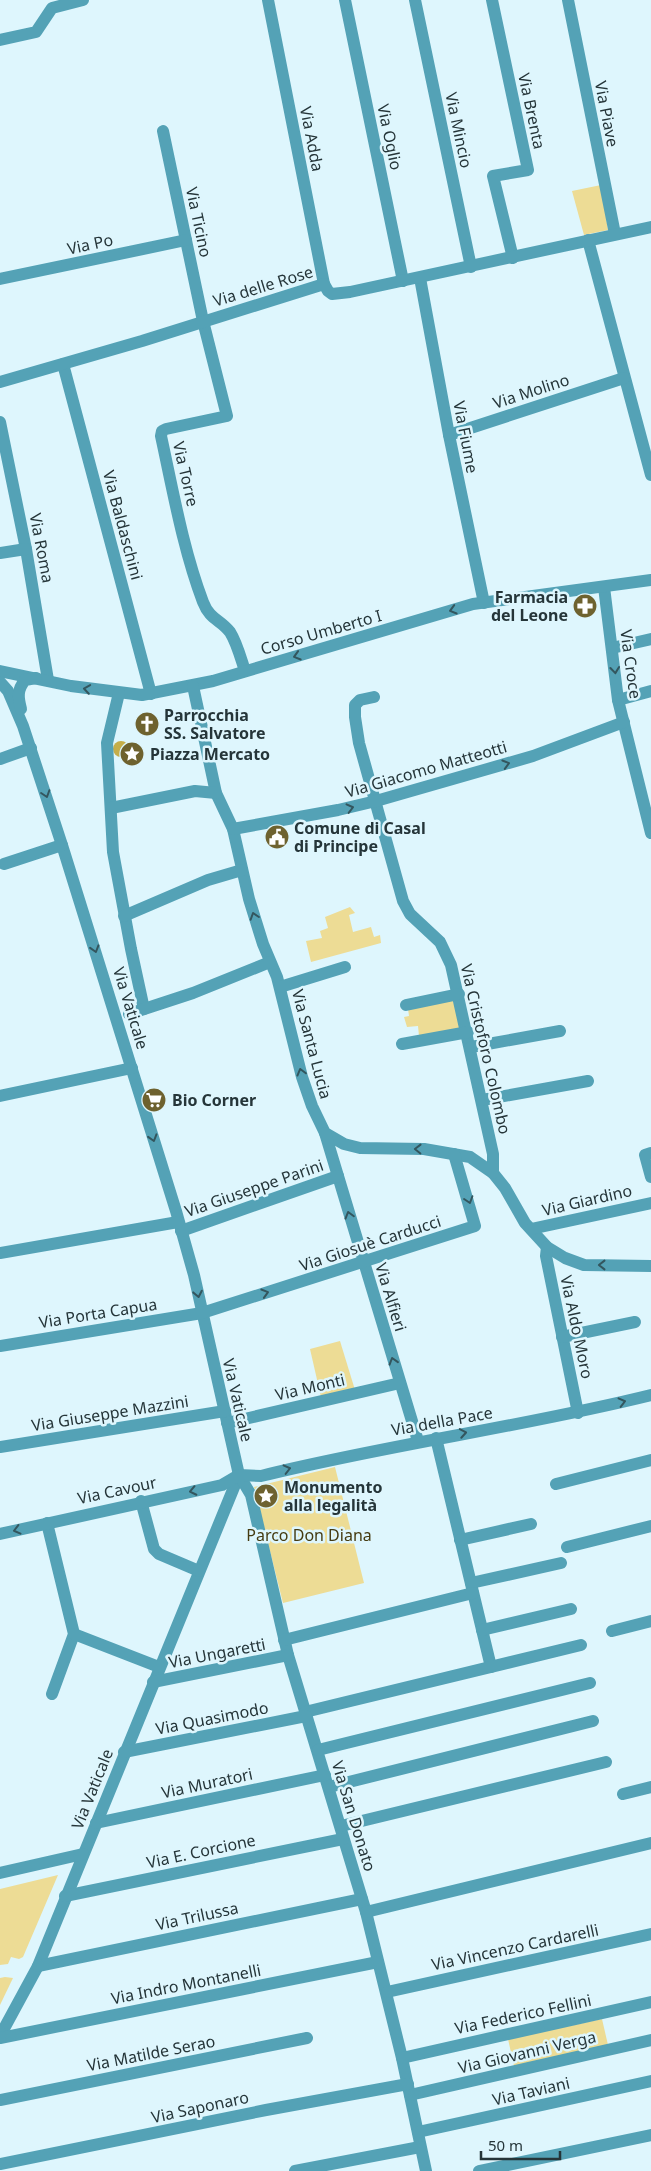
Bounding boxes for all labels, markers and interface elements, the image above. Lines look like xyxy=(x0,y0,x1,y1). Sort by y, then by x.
street label: Via Brenta xyxy=(513,71,551,151)
street label: Via Piave xyxy=(590,79,624,149)
street label: Via Mincio xyxy=(440,90,478,170)
street label: Via Oglio xyxy=(372,102,408,172)
street label: Via Adda xyxy=(295,105,329,173)
street label: Via Ticino xyxy=(181,185,217,259)
street label: Via Po xyxy=(65,228,115,260)
street label: Via delle Rose xyxy=(210,260,316,312)
street label: Via Molino xyxy=(490,368,572,414)
street label: Via Fiume xyxy=(448,399,484,475)
street label: Via Torre xyxy=(168,439,204,509)
street label: Via Baldaschini xyxy=(98,468,148,582)
street label: Via Roma xyxy=(24,511,60,585)
place label: Farmacia del Leone xyxy=(491,586,568,626)
pharmacy icon: Farmacia del Leone xyxy=(572,593,598,619)
street label: Corso Umberto I xyxy=(258,604,384,660)
one-way arrow xyxy=(449,605,457,615)
street label: Via Croce xyxy=(615,628,647,700)
one-way arrow xyxy=(293,650,301,660)
one-way arrow xyxy=(609,666,620,674)
one-way arrow xyxy=(83,684,92,694)
place label: Parrocchia SS. Salvatore xyxy=(164,704,266,744)
church icon: Parrocchia SS. Salvatore xyxy=(134,711,160,737)
street label: Via Giacomo Matteotti xyxy=(343,735,509,803)
place icon: Piazza Mercato xyxy=(119,741,145,767)
place label: Piazza Mercato xyxy=(150,743,270,765)
one-way arrow xyxy=(501,759,510,769)
one-way arrow xyxy=(40,789,50,798)
one-way arrow xyxy=(345,803,354,814)
place label: Comune di Casal di Principe xyxy=(294,817,426,857)
public building icon: Comune di Casal di Principe xyxy=(264,824,290,850)
one-way arrow xyxy=(250,913,260,921)
one-way arrow xyxy=(90,944,100,953)
street label: Via Cristoforo Colombo xyxy=(456,962,516,1136)
street label: Via Vaticale xyxy=(108,964,154,1052)
street label: Via Santa Lucia xyxy=(287,987,337,1101)
one-way arrow xyxy=(296,1068,306,1076)
supermarket icon: Bio Corner xyxy=(141,1087,167,1113)
place label: Bio Corner xyxy=(172,1089,256,1111)
one-way arrow xyxy=(148,1133,158,1141)
one-way arrow xyxy=(414,1144,422,1155)
street label: Via Giuseppe Parini xyxy=(182,1154,326,1222)
street label: Via Giardino xyxy=(540,1179,634,1221)
one-way arrow xyxy=(463,1196,473,1204)
street label: Via Giosuè Carducci xyxy=(296,1210,444,1276)
one-way arrow xyxy=(345,1212,355,1220)
street label: Via Alfieri xyxy=(370,1260,412,1334)
one-way arrow xyxy=(598,1260,606,1270)
street label: Via Aldo Moro xyxy=(555,1273,599,1381)
one-way arrow xyxy=(192,1289,203,1298)
one-way arrow xyxy=(260,1289,269,1299)
street label: Via Porta Capua xyxy=(37,1293,159,1333)
street label: Via Vaticale xyxy=(218,1356,258,1444)
one-way arrow xyxy=(389,1358,399,1366)
street label: Via Monti xyxy=(273,1368,347,1406)
street label: Via Giuseppe Mazzini xyxy=(30,1390,190,1436)
one-way arrow xyxy=(618,1397,627,1408)
street label: Via della Pace xyxy=(390,1401,494,1441)
one-way arrow xyxy=(459,1428,467,1439)
one-way arrow xyxy=(282,1464,291,1475)
street label: Via Cavour xyxy=(75,1471,159,1509)
place label: Monumento alla legalità xyxy=(284,1476,382,1516)
place icon: Monumento alla legalità xyxy=(253,1483,279,1509)
one-way arrow xyxy=(188,1485,197,1495)
one-way arrow xyxy=(13,1524,22,1535)
park label: Parco Don Diana xyxy=(246,1524,372,1546)
street label: Via Ungaretti xyxy=(167,1633,267,1673)
street label: Via Quasimodo xyxy=(154,1696,270,1740)
street label: Via Vaticale xyxy=(66,1746,118,1832)
street label: Via San Donato xyxy=(327,1758,381,1874)
street label: Via Muratori xyxy=(159,1763,255,1803)
street label: Via E. Corcione xyxy=(145,1829,257,1873)
street label: Via Trilussa xyxy=(154,1897,240,1935)
street label: Via Vincenzo Cardarelli xyxy=(429,1919,601,1975)
street label: Via Indro Montanelli xyxy=(109,1959,263,2009)
street label: Via Federico Fellini xyxy=(453,1989,593,2039)
street label: Via Giovanni Verga xyxy=(456,2025,598,2079)
street label: Via Matilde Serao xyxy=(85,2030,217,2076)
street label: Via Taviani xyxy=(490,2071,572,2111)
street label: Via Saponaro xyxy=(149,2086,251,2128)
scale bar xyxy=(481,2128,560,2160)
text: 50 m xyxy=(488,2135,523,2155)

